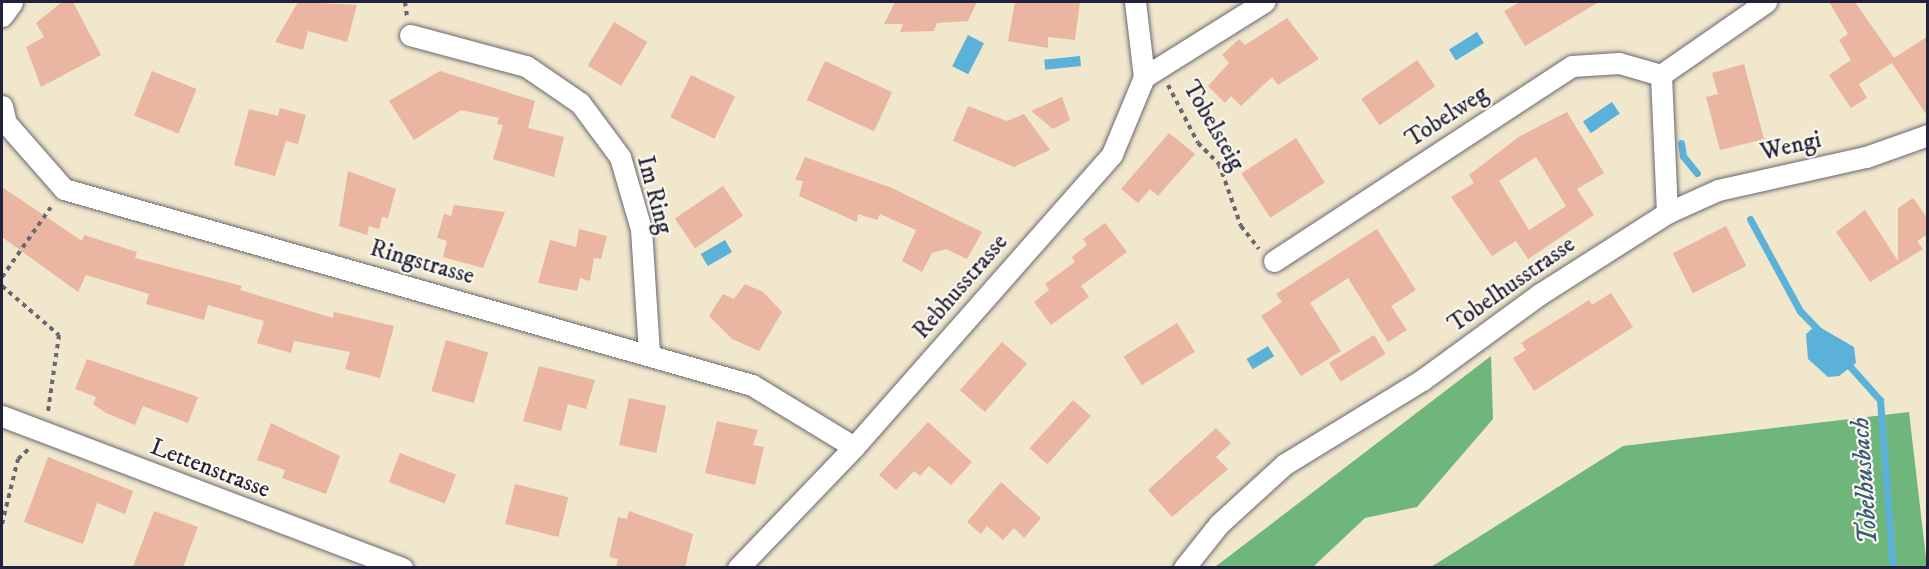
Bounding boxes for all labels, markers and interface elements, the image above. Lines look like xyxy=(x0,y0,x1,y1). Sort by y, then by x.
street label: Tobelsteig xyxy=(1176,76,1250,176)
street label: Tobelweg xyxy=(1400,80,1494,154)
street label: Wengi xyxy=(1758,126,1824,168)
street label: Im Ring xyxy=(630,153,678,237)
street label: Rebhusstrasse xyxy=(908,229,1014,345)
street label: Tobelhusstrasse xyxy=(1443,231,1581,339)
street label: Ringstrasse xyxy=(367,234,477,292)
water label: Tobelhusbach xyxy=(1845,416,1885,546)
street label: Lettenstrasse xyxy=(146,433,274,505)

